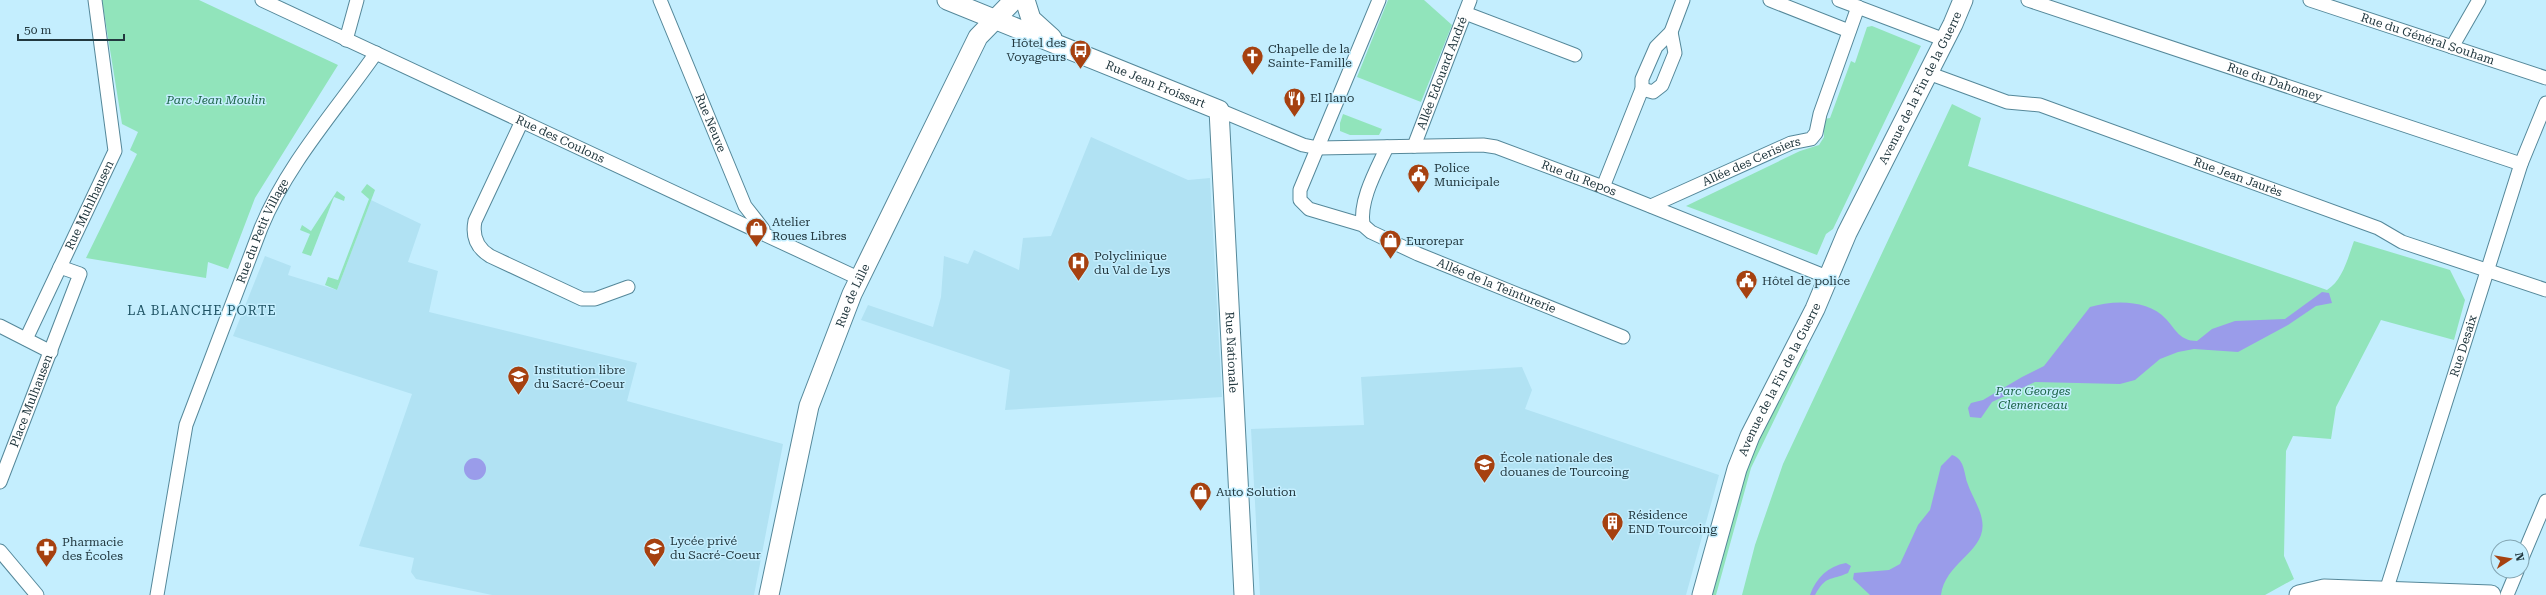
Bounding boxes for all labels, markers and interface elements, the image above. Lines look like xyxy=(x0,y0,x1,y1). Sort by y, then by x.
street label: Avenue de la Fin de la Guerre xyxy=(1876,9,1965,167)
street label: Rue du Général Souham xyxy=(2359,10,2496,68)
street label: Allée Edouard André xyxy=(1414,14,1470,132)
scale bar xyxy=(18,16,124,42)
text: 50 m xyxy=(24,23,51,37)
place label: Hôtel des Voyageurs xyxy=(1007,36,1066,64)
bus stop icon: Hôtel des Voyageurs xyxy=(1068,37,1094,70)
place label: Chapelle de la Sainte-Famille xyxy=(1268,42,1352,70)
church icon: Chapelle de la Sainte-Famille xyxy=(1239,43,1265,76)
street label: Rue Jean Froissart xyxy=(1104,58,1208,111)
street label: Rue du Dahomey xyxy=(2226,60,2325,105)
restaurant icon: El Ilano xyxy=(1282,85,1308,118)
place label: El Ilano xyxy=(1310,91,1354,105)
street label: Rue Neuve xyxy=(692,92,729,155)
park label: Parc Jean Moulin xyxy=(165,93,266,107)
street label: Rue des Coulons xyxy=(514,112,607,166)
street label: Allée des Cerisiers xyxy=(1700,134,1802,189)
street label: Rue Jean Jaurès xyxy=(2192,155,2284,200)
street label: Rue Muhlhausen xyxy=(62,158,117,252)
street label: Rue du Repos xyxy=(1539,158,1619,199)
place label: Police Municipale xyxy=(1434,161,1500,189)
public building icon: Police Municipale xyxy=(1405,162,1431,195)
street label: Rue du Petit Village xyxy=(234,176,292,285)
place label: Atelier Roues Libres xyxy=(772,215,847,243)
shop icon: Atelier Roues Libres xyxy=(743,216,769,249)
shop icon: Eurorepar xyxy=(1377,228,1403,261)
place label: Eurorepar xyxy=(1406,234,1464,248)
place label: Polyclinique du Val de Lys xyxy=(1094,249,1171,277)
hospital icon: Polyclinique du Val de Lys xyxy=(1066,250,1092,283)
street label: Allée de la Teinturerie xyxy=(1435,255,1558,316)
street label: Rue de Lille xyxy=(833,261,873,329)
public building icon: Hôtel de police xyxy=(1733,268,1759,301)
place label: Hôtel de police xyxy=(1762,274,1851,288)
street label: Avenue de la Fin de la Guerre xyxy=(1736,301,1824,458)
district label: LA BLANCHE PORTE xyxy=(127,303,277,318)
street label: Rue Nationale xyxy=(1222,311,1241,394)
street label: Rue Desaix xyxy=(2447,313,2480,379)
street label: Place Mulhausen xyxy=(7,352,56,449)
place label: Institution libre du Sacré-Coeur xyxy=(534,363,626,391)
school or university icon: Institution libre du Sacré-Coeur xyxy=(506,364,532,397)
park label: Parc Georges Clemenceau xyxy=(1995,384,2071,412)
place label: École nationale des douanes de Tourcoing xyxy=(1500,451,1629,479)
school or university icon: École nationale des douanes de Tourcoing xyxy=(1472,452,1498,485)
shop icon: Auto Solution xyxy=(1187,479,1213,512)
place label: Auto Solution xyxy=(1216,485,1296,499)
place label: Résidence END Tourcoing xyxy=(1628,508,1717,536)
building icon: Résidence END Tourcoing xyxy=(1600,509,1626,542)
place label: Lycée privé du Sacré-Coeur xyxy=(670,534,761,562)
place label: Pharmacie des Écoles xyxy=(62,535,124,563)
school or university icon: Lycée privé du Sacré-Coeur xyxy=(641,535,667,568)
pharmacy icon: Pharmacie des Écoles xyxy=(34,536,60,569)
north arrow xyxy=(2490,539,2530,579)
text: N xyxy=(2512,552,2527,563)

